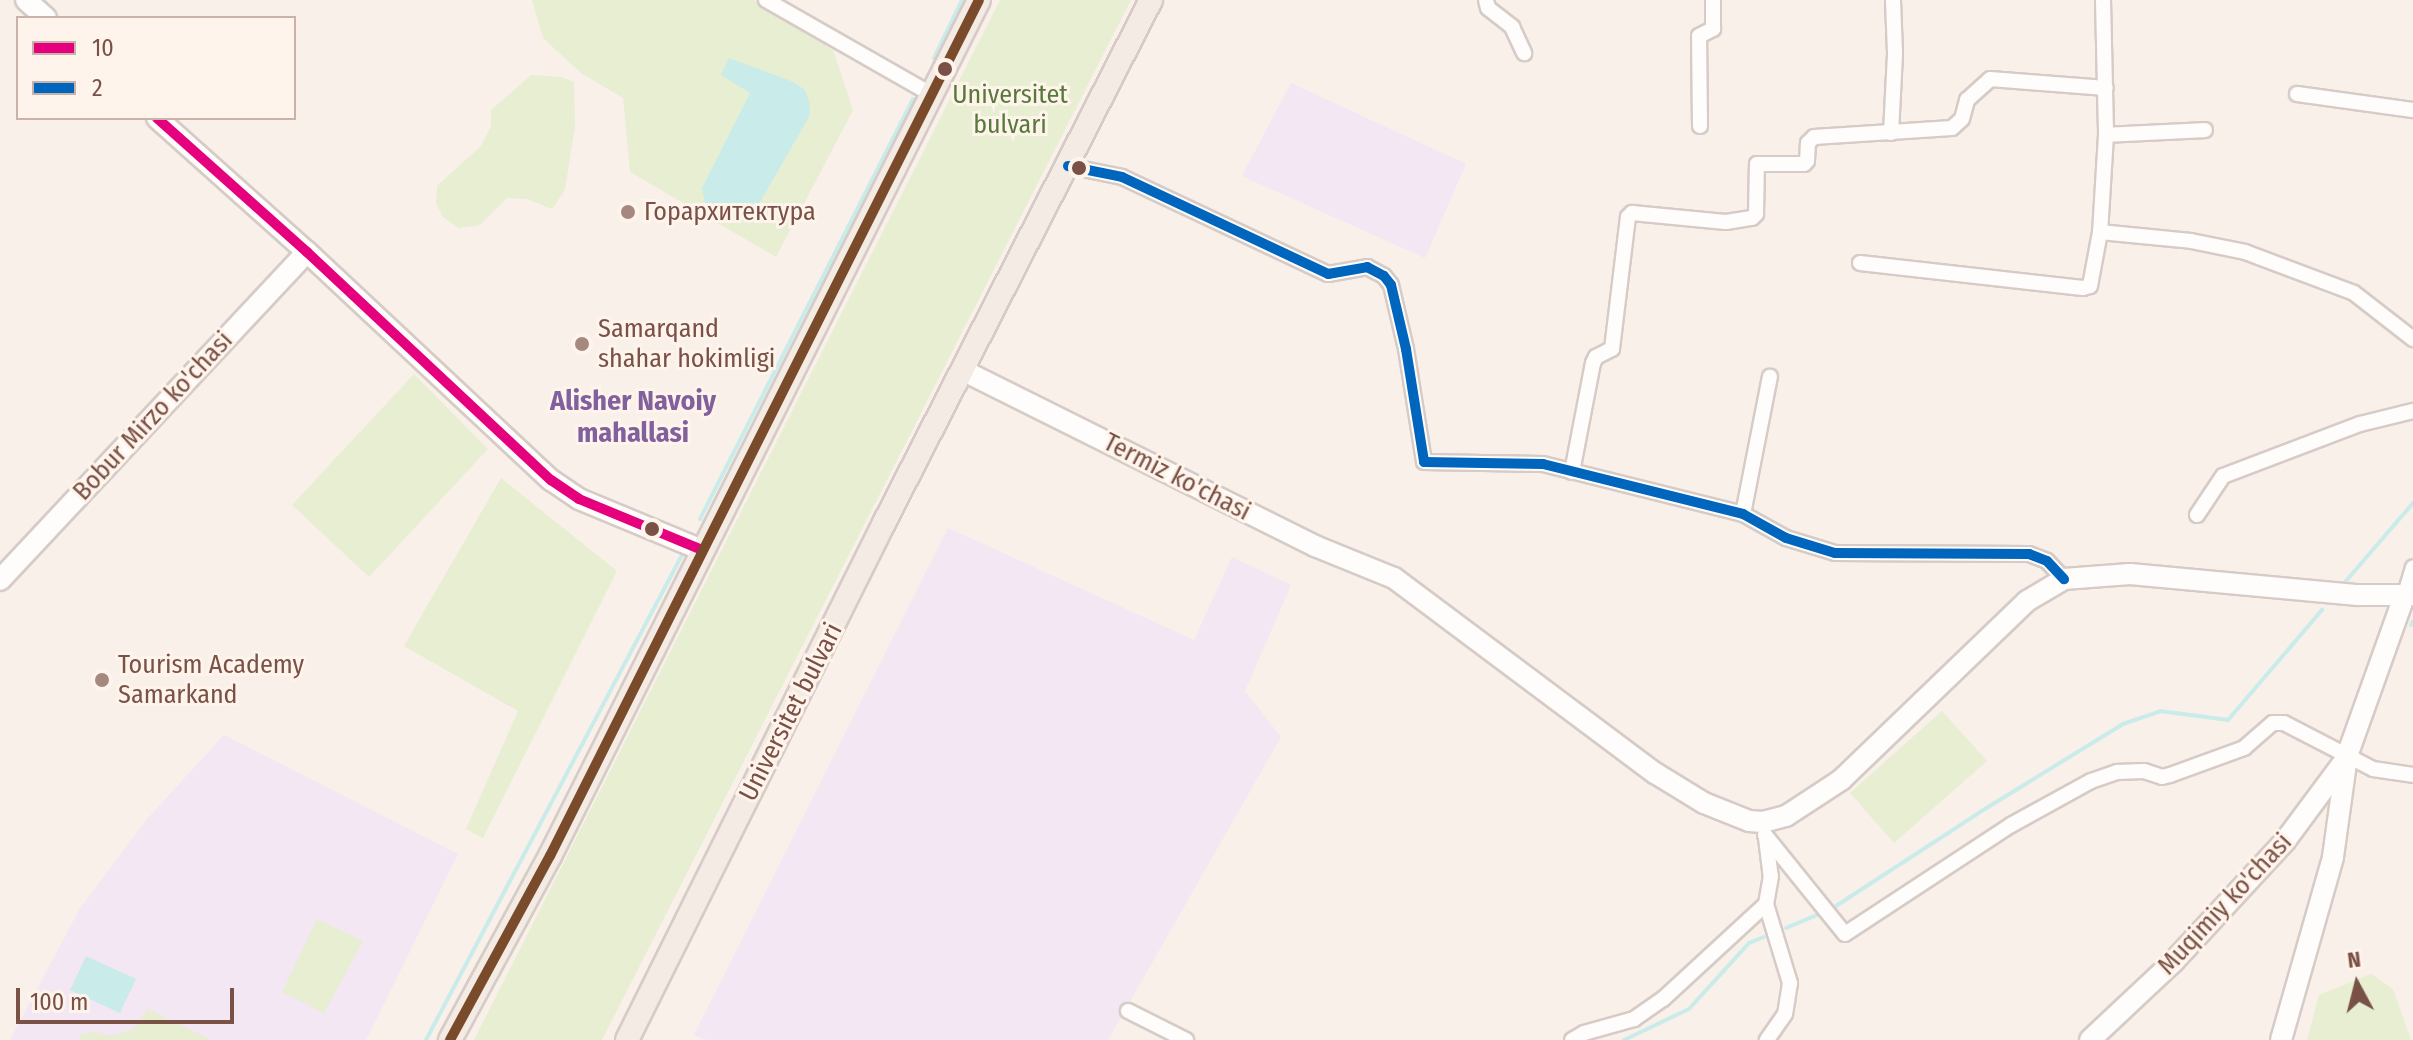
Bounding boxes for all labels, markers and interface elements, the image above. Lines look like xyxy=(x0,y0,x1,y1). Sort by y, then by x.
legend xyxy=(16,16,296,120)
text: 10 xyxy=(92,34,114,62)
unlabelled marker xyxy=(937,61,953,77)
text: 2 xyxy=(92,74,103,102)
park label: Universitet bulvari xyxy=(952,79,1068,140)
unlabelled marker xyxy=(1071,160,1087,176)
place label: Горархитектура xyxy=(644,196,816,228)
marker: Горархитектура xyxy=(619,203,637,221)
place label: Samarqand shahar hokimligi xyxy=(598,313,775,374)
street label: Bobur Mirzo ko'chasi xyxy=(67,325,239,507)
marker: Samarqand shahar hokimligi xyxy=(573,335,591,353)
district label: Alisher Navoiy mahallasi xyxy=(550,384,716,450)
street label: Termiz ko'chasi xyxy=(1098,427,1256,527)
unlabelled marker xyxy=(644,521,660,537)
street label: Universitet bulvari xyxy=(733,618,849,806)
place label: Tourism Academy Samarkand xyxy=(118,649,304,710)
marker: Tourism Academy Samarkand xyxy=(93,671,111,689)
street label: Muqimiy ko'chasi xyxy=(2151,827,2299,981)
north arrow xyxy=(2317,944,2397,1024)
text: N xyxy=(2346,945,2362,974)
scale bar xyxy=(20,972,238,1022)
text: 100 m xyxy=(30,988,88,1016)

